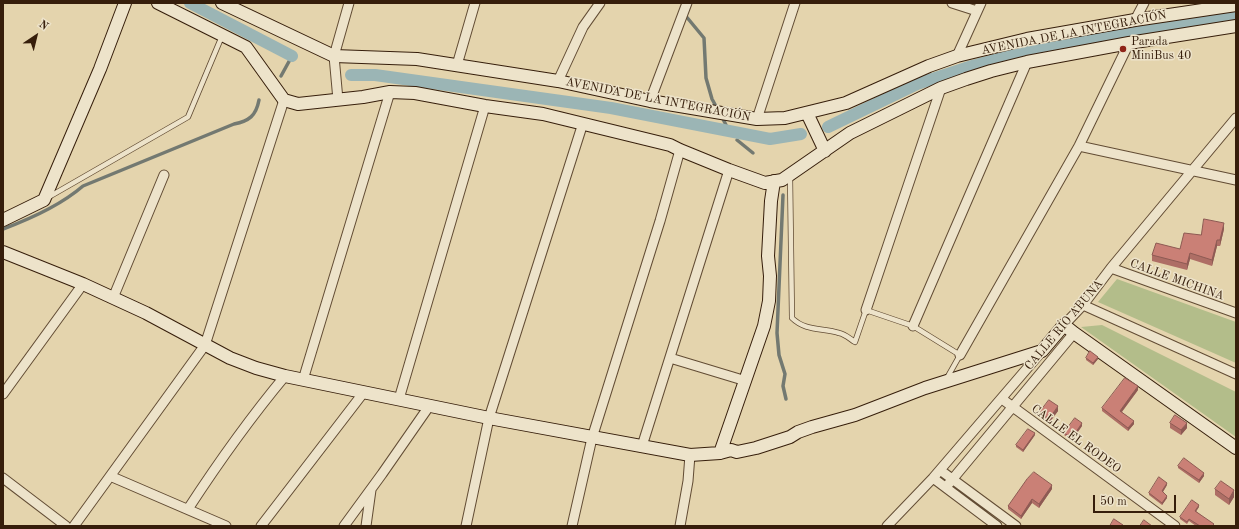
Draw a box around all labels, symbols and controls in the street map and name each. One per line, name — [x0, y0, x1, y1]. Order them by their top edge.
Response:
street label: AVENIDA DE LA INTEGRACIÓN — [980, 8, 1168, 58]
north arrow — [16, 16, 56, 56]
text: N — [37, 19, 50, 33]
place label: Parada MiniBus 40 — [1131, 35, 1191, 63]
marker: Parada MiniBus 40 — [1118, 44, 1128, 54]
street label: AVENIDA DE LA INTEGRACIÓN — [564, 75, 752, 125]
street label: CALLE MICHINA — [1128, 256, 1226, 304]
street label: CALLE RÍO ABUNA — [1022, 277, 1106, 373]
street label: CALLE EL RODEO — [1028, 402, 1124, 476]
scale bar — [1095, 487, 1178, 513]
text: 50 m — [1100, 496, 1127, 508]

